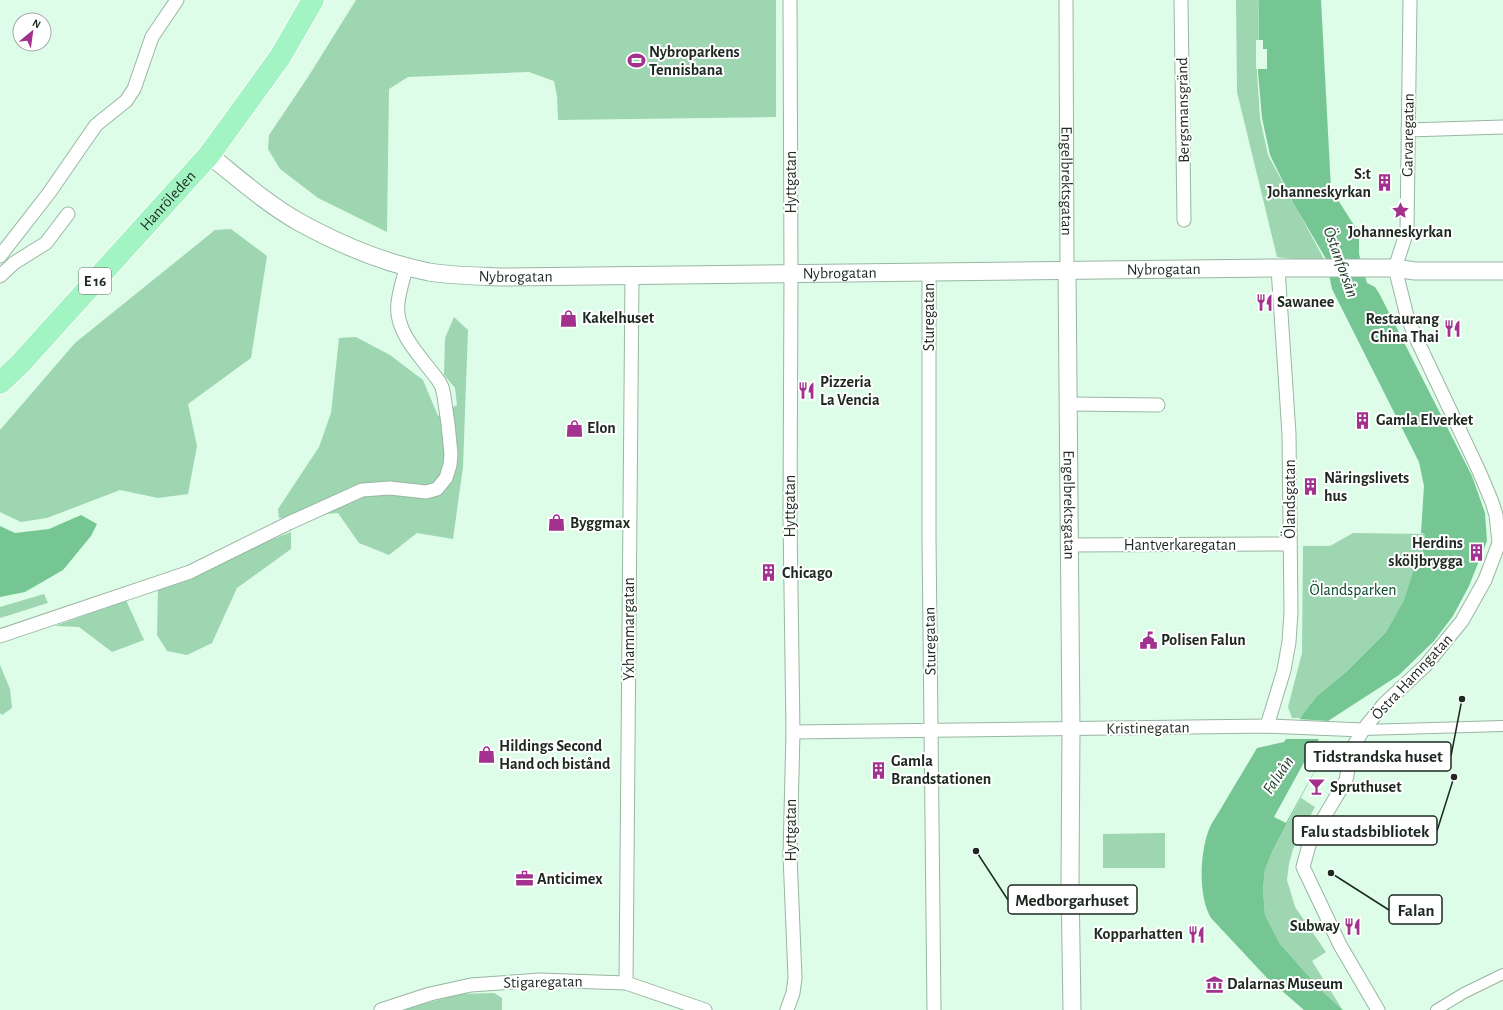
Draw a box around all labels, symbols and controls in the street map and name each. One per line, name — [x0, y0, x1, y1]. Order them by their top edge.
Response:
north arrow — [12, 12, 52, 52]
text: N — [31, 17, 43, 30]
place label: Nybroparkens Tennisbana — [649, 44, 740, 78]
sports icon: Nybroparkens Tennisbana — [626, 51, 646, 71]
street label: Bergsmansgränd — [1174, 57, 1192, 163]
street label: Garvaregatan — [1399, 93, 1417, 177]
street label: Engelbrektsgatan — [1058, 126, 1075, 236]
street label: Hyttgatan — [783, 151, 800, 213]
place label: S:t Johanneskyrkan — [1267, 166, 1372, 201]
street label: Hanröleden — [137, 168, 199, 233]
building icon: S:t Johanneskyrkan — [1374, 173, 1394, 193]
place icon: Johanneskyrkan — [1390, 201, 1410, 221]
water label: Östanforsån — [1320, 224, 1363, 300]
place label: Johanneskyrkan — [1348, 224, 1452, 241]
street label: Nybrogatan — [1127, 261, 1201, 279]
street label: Nybrogatan — [803, 265, 877, 282]
road number: E 16 — [79, 268, 111, 294]
street label: Nybrogatan — [478, 268, 553, 286]
street label: Sturegatan — [921, 283, 937, 351]
restaurant icon: Sawanee — [1254, 292, 1274, 312]
place label: Sawanee — [1277, 294, 1335, 310]
shop icon: Kakelhuset — [559, 308, 579, 328]
place label: Kakelhuset — [582, 310, 655, 326]
place label: Restaurang China Thai — [1366, 311, 1440, 345]
restaurant icon: Restaurang China Thai — [1442, 318, 1462, 338]
place label: Pizzeria La Vencia — [820, 374, 880, 408]
restaurant icon: Pizzeria La Vencia — [797, 381, 817, 401]
building icon: Gamla Elverket — [1353, 410, 1373, 430]
place label: Gamla Elverket — [1376, 412, 1474, 428]
shop icon: Elon — [564, 418, 584, 438]
place label: Elon — [587, 420, 616, 436]
street label: Engelbrektsgatan — [1061, 450, 1078, 560]
street label: Ölandsgatan — [1280, 459, 1298, 539]
place label: Näringslivets hus — [1324, 470, 1409, 504]
street label: Hyttgatan — [782, 475, 799, 537]
building icon: Näringslivets hus — [1301, 477, 1321, 497]
shop icon: Byggmax — [547, 513, 567, 533]
place label: Byggmax — [570, 515, 631, 532]
place label: Herdins sköljbrygga — [1388, 535, 1463, 570]
street label: Hantverkaregatan — [1124, 537, 1236, 553]
building icon: Herdins sköljbrygga — [1466, 542, 1486, 562]
building icon: Chicago — [759, 563, 779, 583]
place label: Chicago — [782, 565, 833, 581]
street label: Yxhammargatan — [621, 577, 637, 681]
park label: Ölandsparken — [1309, 580, 1397, 598]
street label: Sturegatan — [921, 607, 939, 675]
public building icon: Polisen Falun — [1138, 630, 1158, 650]
street label: Östra Hamngatan — [1367, 630, 1456, 723]
place label: Polisen Falun — [1161, 632, 1246, 648]
street label: Kristinegatan — [1106, 719, 1190, 737]
place label: Hildings Second Hand och bistånd — [499, 738, 611, 772]
callout: Tidstrandska huset — [1305, 742, 1451, 771]
shop icon: Hildings Second Hand och bistånd — [476, 745, 496, 765]
text: Tidstrandska huset — [1313, 748, 1443, 765]
place label: Gamla Brandstationen — [891, 753, 991, 787]
water label: Faluån — [1259, 753, 1297, 797]
building icon: Gamla Brandstationen — [868, 760, 888, 780]
bar icon: Spruthuset — [1307, 777, 1327, 797]
place label: Spruthuset — [1330, 779, 1402, 795]
street label: Hyttgatan — [783, 799, 800, 861]
callout: Falu stadsbibliotek — [1293, 816, 1437, 845]
text: Falu stadsbibliotek — [1301, 823, 1430, 840]
office icon: Anticimex — [514, 869, 534, 889]
place label: Anticimex — [537, 871, 603, 887]
callout: Medborgarhuset — [1008, 885, 1137, 914]
text: Medborgarhuset — [1015, 892, 1129, 909]
callout: Falan — [1389, 895, 1442, 924]
text: Falan — [1397, 902, 1435, 919]
restaurant icon: Subway — [1343, 916, 1363, 936]
place label: Subway — [1290, 918, 1341, 935]
restaurant icon: Kopparhatten — [1186, 924, 1206, 944]
place label: Kopparhatten — [1094, 926, 1183, 942]
street label: Stigaregatan — [503, 973, 583, 991]
museum icon: Dalarnas Museum — [1204, 974, 1224, 994]
place label: Dalarnas Museum — [1227, 976, 1343, 992]

